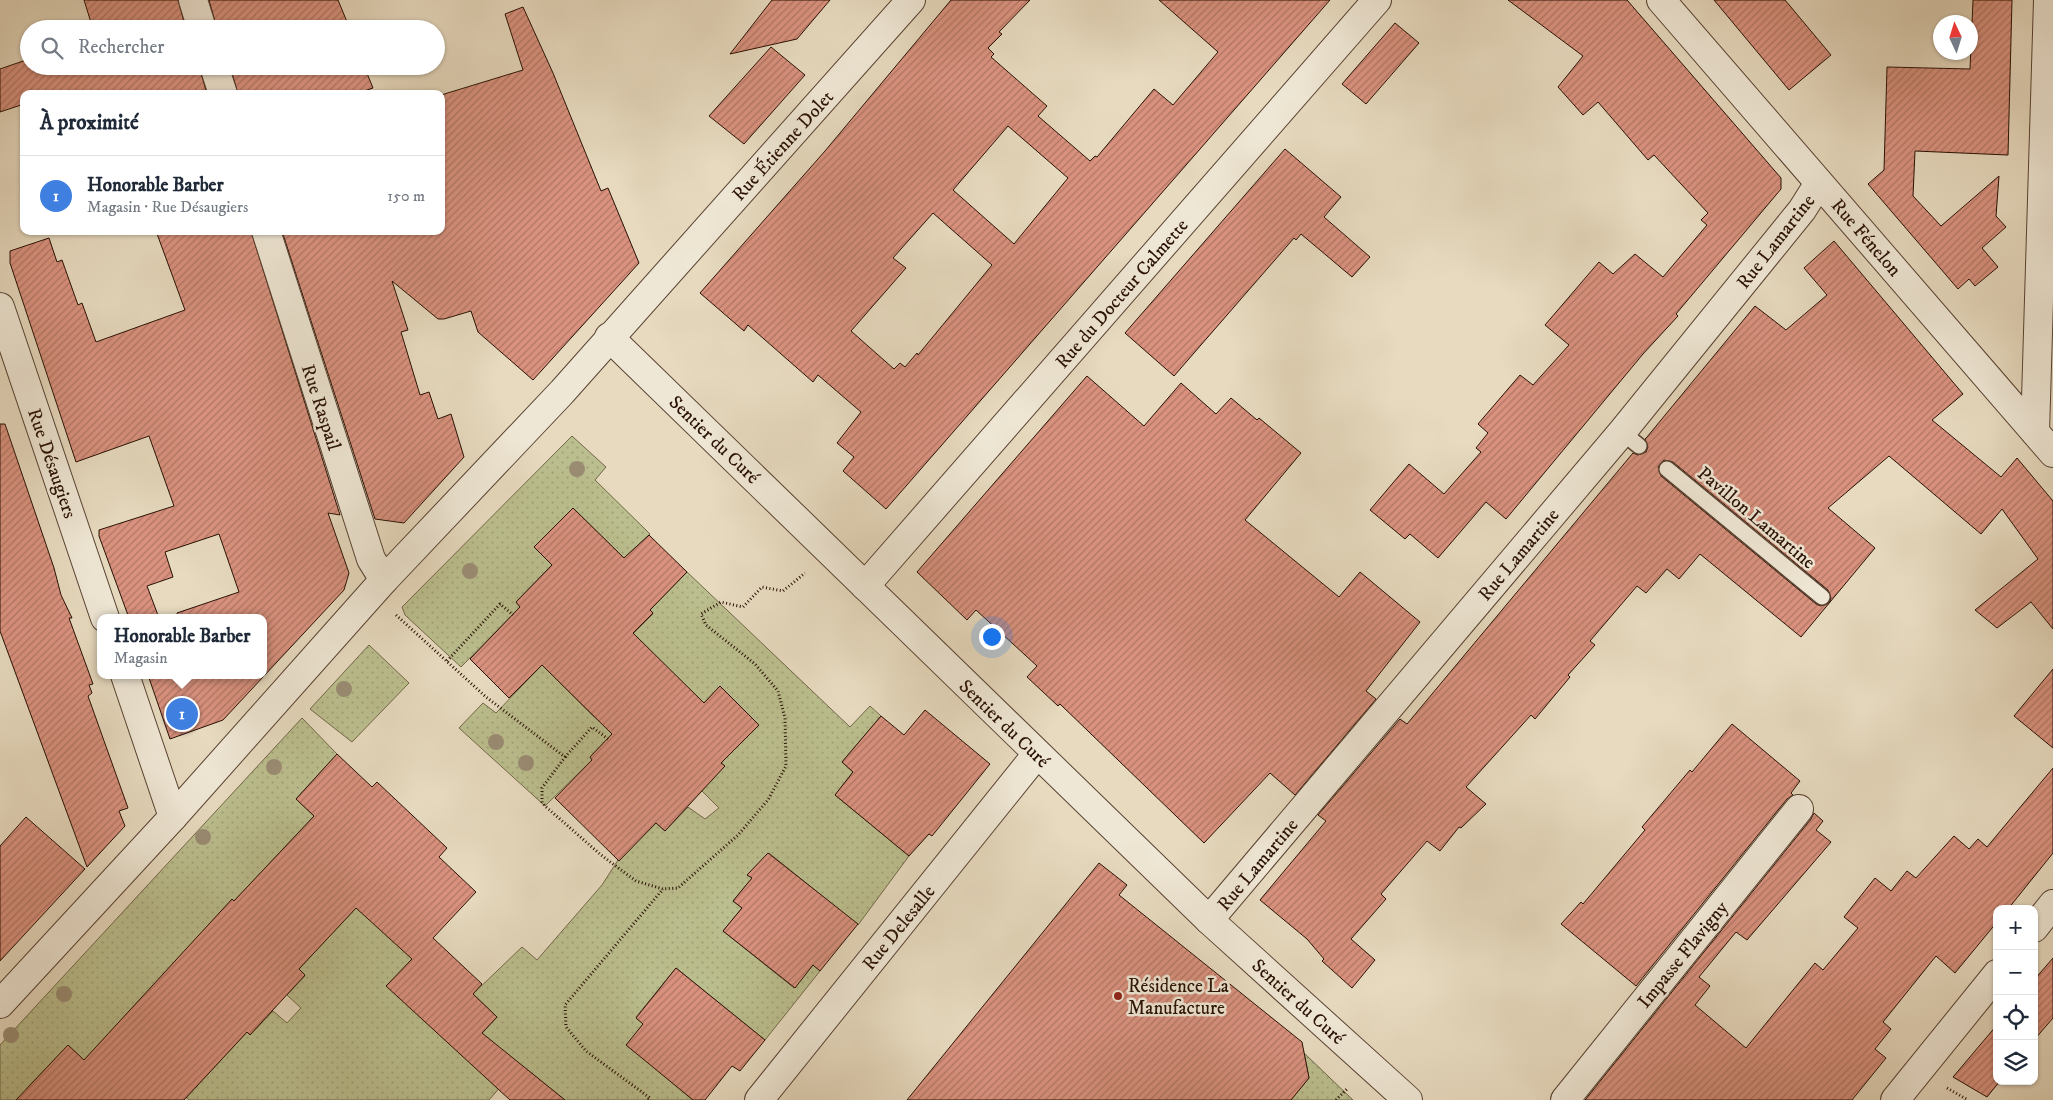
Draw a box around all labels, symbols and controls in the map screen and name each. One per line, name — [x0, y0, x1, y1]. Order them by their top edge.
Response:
north arrow — [1933, 15, 1978, 60]
search box — [20, 20, 445, 75]
icon: search — [38, 34, 66, 62]
text: Rechercher — [78, 36, 164, 59]
street label: Rue Étienne Dolet — [727, 85, 839, 206]
text: À proximité — [40, 110, 139, 136]
text: Honorable Barber — [87, 174, 223, 197]
text: 1 — [53, 186, 59, 206]
text: 150 m — [387, 186, 425, 206]
street label: Rue Lamartine — [1732, 190, 1820, 294]
street label: Rue Fénelon — [1826, 194, 1906, 282]
text: Magasin · Rue Désaugiers — [87, 197, 248, 217]
street label: Rue du Docteur Calmette — [1051, 214, 1194, 374]
street label: Rue Raspail — [296, 362, 345, 454]
street label: Sentier du Curé — [664, 391, 764, 489]
street label: Rue Désaugiers — [22, 405, 81, 522]
street label: Pavillon Lamartine — [1692, 462, 1820, 574]
street label: Rue Lamartine — [1474, 504, 1565, 606]
popup — [97, 614, 267, 679]
your location — [979, 624, 1005, 650]
text: Honorable Barber — [114, 625, 250, 648]
text: Magasin — [114, 648, 168, 668]
street label: Sentier du Curé — [954, 675, 1054, 773]
pin: 1 — [166, 695, 198, 733]
street label: Rue Lamartine — [1213, 814, 1304, 916]
street label: Rue Delesalle — [858, 881, 941, 975]
street label: Impasse Flavigny — [1633, 896, 1734, 1013]
map controls — [1993, 905, 2038, 1085]
button: + — [1993, 905, 2038, 950]
button: − — [1993, 950, 2038, 995]
street label: Sentier du Curé — [1247, 954, 1349, 1050]
place label: Résidence La Manufacture — [1128, 975, 1229, 1020]
marker: Résidence La Manufacture — [1112, 990, 1124, 1002]
button: locate — [1993, 995, 2038, 1040]
button: layers — [1993, 1040, 2038, 1085]

